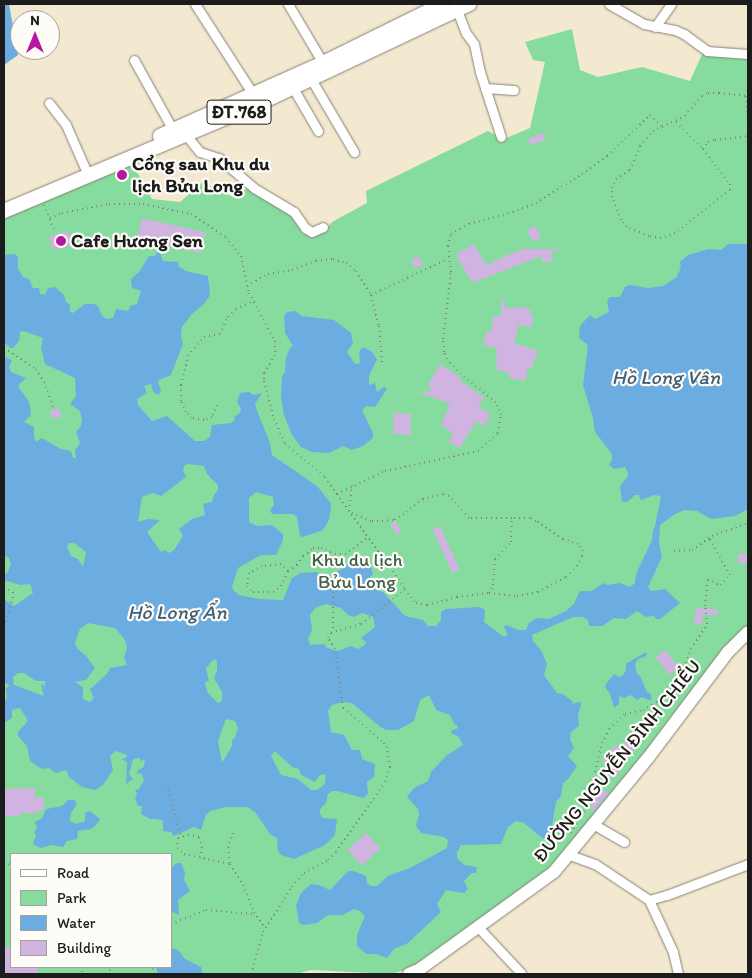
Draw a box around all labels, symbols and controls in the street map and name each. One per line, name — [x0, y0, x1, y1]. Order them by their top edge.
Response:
north arrow — [10, 10, 60, 60]
text: N — [30, 12, 40, 29]
road number: ĐT.768 — [206, 96, 272, 128]
place label: Cổng sau Khu du lịch Bửu Long — [132, 153, 270, 197]
marker: Cổng sau Khu du lịch Bửu Long — [116, 169, 128, 181]
place label: Cafe Hương Sen — [71, 230, 203, 252]
marker: Cafe Hương Sen — [55, 235, 67, 247]
water label: Hồ Long Vân — [612, 365, 720, 389]
park label: Khu du lịch Bửu Long — [311, 549, 403, 593]
water label: Hồ Long Ẩn — [128, 600, 226, 624]
street label: ĐƯỜNG NGUYỄN ĐÌNH CHIỂU — [528, 655, 706, 867]
legend — [10, 853, 172, 968]
text: Road — [57, 864, 89, 882]
text: Park — [57, 889, 87, 907]
text: Water — [57, 914, 95, 932]
text: Building — [57, 939, 111, 957]

